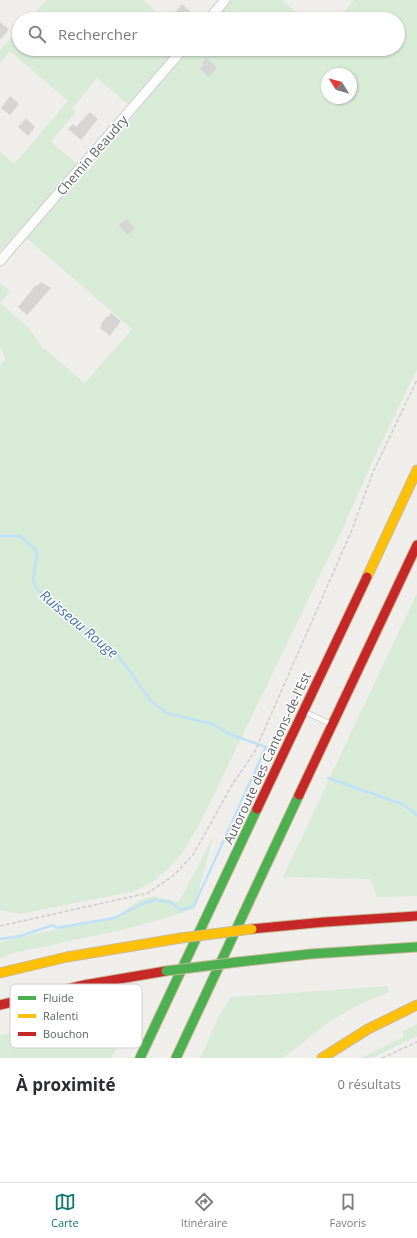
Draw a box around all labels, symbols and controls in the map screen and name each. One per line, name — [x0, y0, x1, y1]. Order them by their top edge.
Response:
search box — [12, 12, 405, 56]
icon: search — [26, 23, 48, 45]
text: Rechercher — [58, 24, 138, 44]
north arrow — [321, 68, 357, 104]
street label: Chemin Beaudry — [52, 111, 132, 199]
water label: Ruisseau Rouge — [36, 585, 122, 662]
street label: Autoroute des Cantons-de-l'Est — [219, 669, 315, 847]
legend — [10, 984, 142, 1048]
text: Fluide — [43, 990, 74, 1005]
text: Ralenti — [43, 1008, 78, 1023]
text: Bouchon — [43, 1026, 89, 1041]
text: À proximité — [16, 1073, 115, 1096]
text: 0 résultats — [337, 1075, 401, 1093]
tab: Carte — [51, 1191, 79, 1230]
tab: Itinéraire — [181, 1191, 227, 1230]
tab: Favoris — [330, 1191, 366, 1230]

